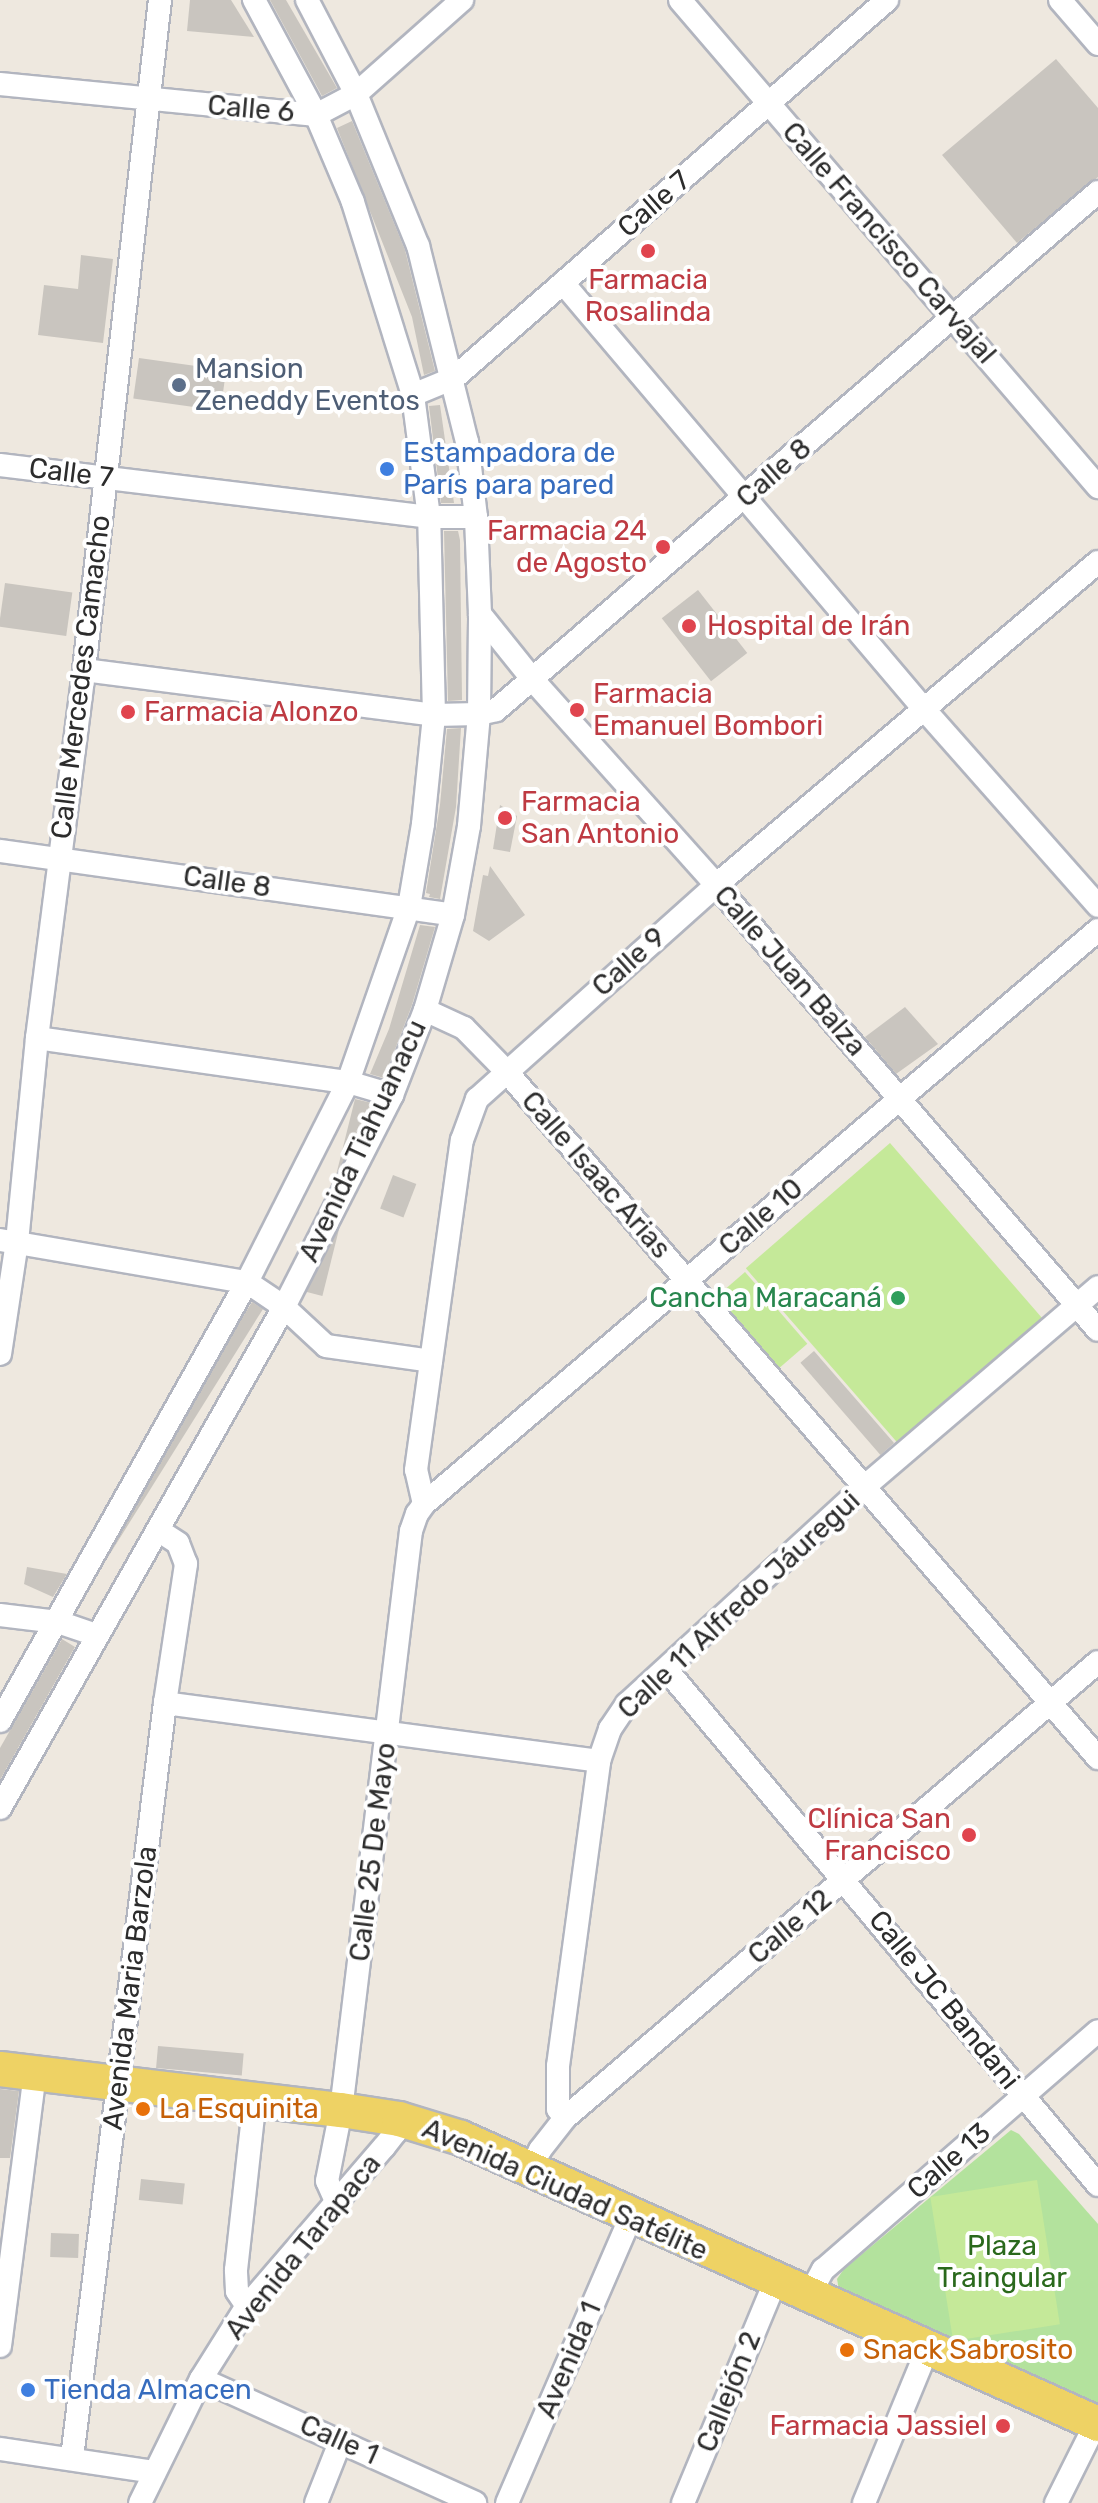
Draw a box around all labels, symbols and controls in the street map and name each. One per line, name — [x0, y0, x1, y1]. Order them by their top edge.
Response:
street label: Calle 6 — [206, 88, 296, 130]
street label: Calle Francisco Carvajal — [775, 115, 1003, 371]
street label: Calle 7 — [611, 164, 697, 244]
marker: Farmacia Rosalinda — [639, 242, 657, 260]
place label: Farmacia Rosalinda — [585, 263, 711, 329]
place label: Mansion Zeneddy Eventos — [195, 352, 421, 418]
marker: Mansion Zeneddy Eventos — [170, 376, 188, 394]
street label: Calle 8 — [730, 431, 818, 515]
place label: Estampadora de París para pared — [403, 436, 615, 502]
street label: Calle 7 — [27, 451, 115, 495]
marker: Estampadora de París para pared — [378, 460, 396, 478]
street label: Calle Mercedes Camacho — [44, 513, 118, 841]
place label: Farmacia 24 de Agosto — [487, 514, 647, 580]
marker: Farmacia 24 de Agosto — [654, 538, 672, 556]
place label: Hospital de Irán — [707, 609, 911, 643]
marker: Hospital de Irán — [678, 615, 700, 637]
place label: Farmacia Emanuel Bombori — [593, 677, 823, 743]
place label: Farmacia Alonzo — [144, 695, 359, 729]
marker: Farmacia Emanuel Bombori — [568, 701, 586, 719]
marker: Farmacia Alonzo — [119, 703, 137, 721]
place label: Farmacia San Antonio — [521, 785, 680, 851]
marker: Farmacia San Antonio — [496, 809, 514, 827]
street label: Calle 8 — [181, 859, 273, 905]
street label: Calle Juan Balza — [707, 879, 873, 1063]
street label: Calle 9 — [585, 920, 673, 1004]
street label: Avenida Tiahuanacu — [292, 1014, 434, 1268]
street label: Calle Isaac Arias — [514, 1084, 678, 1266]
street label: Calle 10 — [712, 1172, 810, 1262]
place label: Cancha Maracaná — [649, 1281, 882, 1315]
marker: Cancha Maracaná — [889, 1289, 907, 1307]
street label: Calle 11 Alfredo Jáuregui — [611, 1484, 867, 1726]
street label: Calle 25 De Mayo — [343, 1741, 403, 1963]
place label: Clínica San Francisco — [807, 1802, 951, 1868]
marker: Clínica San Francisco — [958, 1824, 980, 1846]
street label: Avenida Maria Barzola — [96, 1844, 164, 2132]
street label: Calle 12 — [741, 1882, 839, 1972]
street label: Calle JC Bandani — [862, 1904, 1026, 2096]
place label: La Esquinita — [159, 2092, 319, 2126]
marker: La Esquinita — [134, 2100, 152, 2118]
street label: Avenida Ciudad Satélite — [417, 2112, 713, 2268]
street label: Calle 13 — [901, 2116, 997, 2206]
street label: Avenida Tarapaca — [218, 2147, 388, 2347]
park label: Plaza Traingular — [937, 2229, 1067, 2295]
street label: Avenida 1 — [529, 2297, 609, 2423]
street label: Callejón 2 — [690, 2327, 768, 2457]
place label: Snack Sabrosito — [863, 2333, 1074, 2367]
marker: Snack Sabrosito — [838, 2341, 856, 2359]
place label: Tienda Almacen — [44, 2373, 253, 2407]
marker: Tienda Almacen — [19, 2381, 37, 2399]
street label: Calle 1 — [295, 2408, 383, 2472]
place label: Farmacia Jassiel — [770, 2409, 987, 2443]
marker: Farmacia Jassiel — [994, 2417, 1012, 2435]

